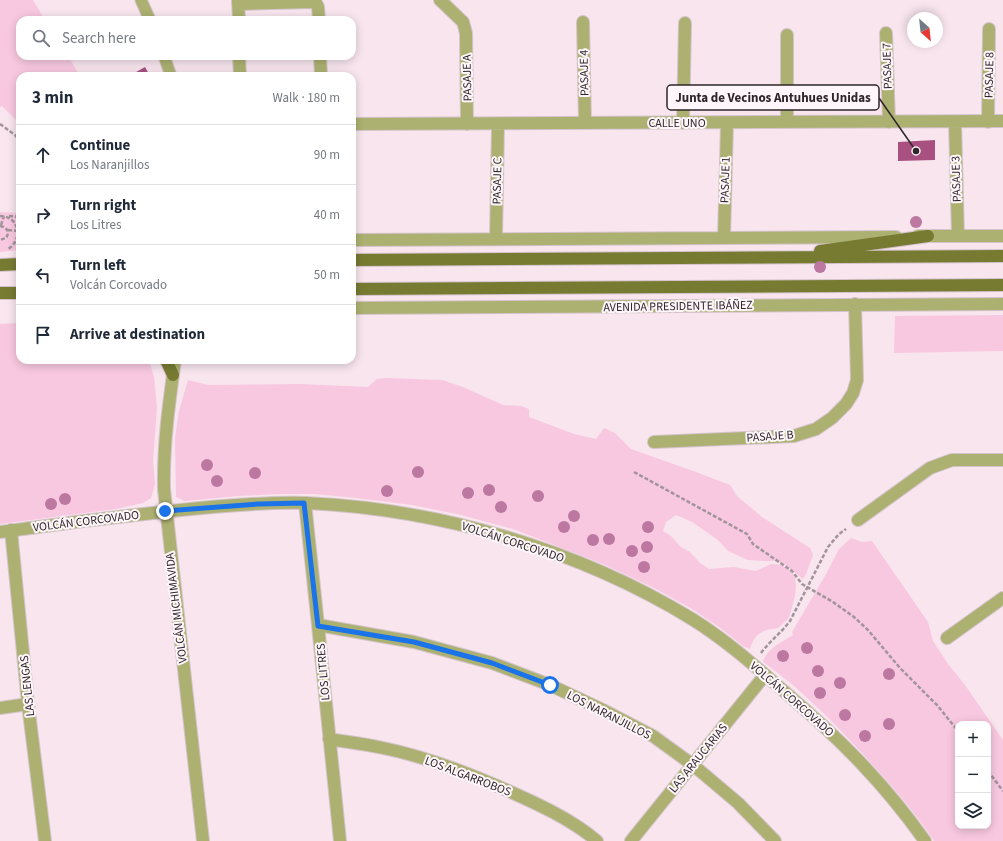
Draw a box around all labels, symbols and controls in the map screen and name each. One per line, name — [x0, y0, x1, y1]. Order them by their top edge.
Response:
north arrow — [907, 12, 943, 48]
search box — [16, 16, 356, 60]
icon: search — [30, 27, 52, 49]
text: Search here — [62, 28, 136, 49]
street label: PASAJE 7 — [878, 43, 897, 89]
street label: PASAJE 4 — [576, 50, 593, 96]
street label: PASAJE 8 — [981, 52, 998, 98]
street label: PASAJE A — [459, 54, 476, 101]
callout: Junta de Vecinos Antuhues Unidas — [667, 85, 879, 110]
text: 3 min — [32, 86, 73, 110]
text: Walk · 180 m — [272, 89, 340, 107]
text: Junta de Vecinos Antuhues Unidas — [675, 89, 871, 107]
street label: CALLE UNO — [648, 115, 706, 132]
text: Continue — [70, 135, 130, 156]
icon: ahead — [32, 144, 54, 166]
text: 90 m — [314, 146, 340, 164]
text: Los Naranjillos — [70, 156, 150, 174]
street label: PASAJE 3 — [947, 156, 966, 202]
street label: PASAJE C — [489, 157, 506, 205]
street label: PASAJE 1 — [716, 157, 735, 203]
text: Turn right — [70, 195, 136, 216]
icon: right — [32, 204, 54, 226]
text: 40 m — [314, 206, 340, 224]
text: Los Litres — [70, 216, 121, 234]
text: Turn left — [70, 255, 126, 276]
icon: left — [32, 264, 54, 286]
text: 50 m — [314, 266, 340, 284]
text: Volcán Corcovado — [70, 276, 167, 294]
street label: AVENIDA PRESIDENTE IBÁÑEZ — [603, 297, 753, 316]
icon: arrive — [32, 324, 54, 346]
text: Arrive at destination — [70, 324, 205, 345]
street label: PASAJE B — [746, 426, 794, 447]
route end — [156, 502, 174, 520]
street label: VOLCÁN CORCOVADO — [32, 507, 140, 536]
street label: VOLCÁN CORCOVADO — [460, 518, 566, 567]
street label: VOLCÁN MICHIMAVIDA — [161, 551, 192, 664]
street label: LOS LITRES — [313, 643, 334, 701]
street label: LAS LENGAS — [16, 655, 39, 717]
street label: VOLCÁN CORCOVADO — [746, 658, 838, 741]
route start — [541, 676, 559, 694]
street label: LOS NARANJILLOS — [564, 687, 654, 744]
street label: LAS ARAUCARIAS — [665, 720, 732, 797]
map controls — [955, 721, 991, 829]
button: + — [955, 721, 991, 757]
street label: LOS ALGARROBOS — [422, 752, 513, 801]
button: − — [955, 757, 991, 793]
button: layers — [955, 793, 991, 829]

